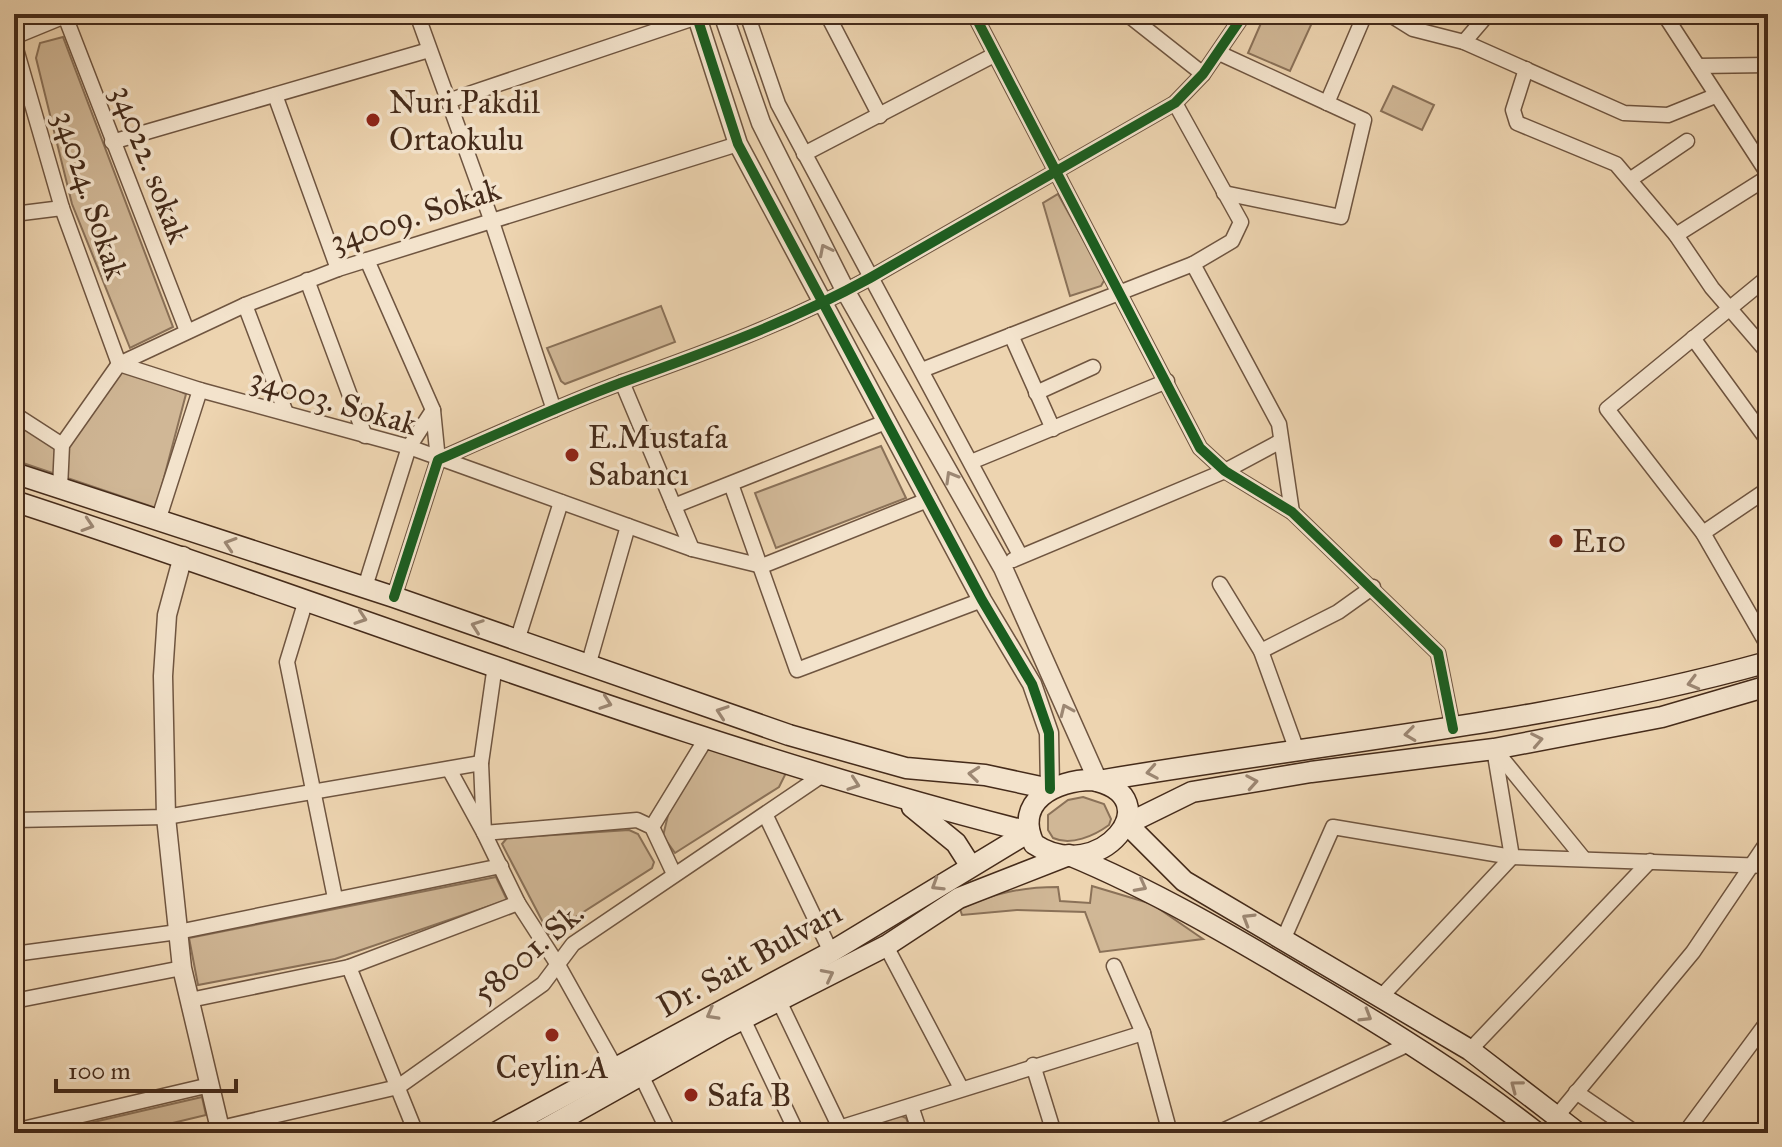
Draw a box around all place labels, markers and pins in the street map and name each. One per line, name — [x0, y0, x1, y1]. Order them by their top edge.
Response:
place label: Nuri Pakdil Ortaokulu — [389, 83, 540, 159]
marker: Nuri Pakdil Ortaokulu — [364, 111, 382, 129]
place label: E.Mustafa Sabancı — [588, 418, 729, 494]
marker: E.Mustafa Sabancı — [563, 446, 581, 464]
place label: E10 — [1572, 522, 1626, 561]
marker: E10 — [1547, 532, 1565, 550]
marker: Ceylin A — [543, 1026, 561, 1044]
place label: Ceylin A — [495, 1048, 609, 1087]
place label: Safa B — [707, 1076, 791, 1115]
marker: Safa B — [682, 1086, 700, 1104]

